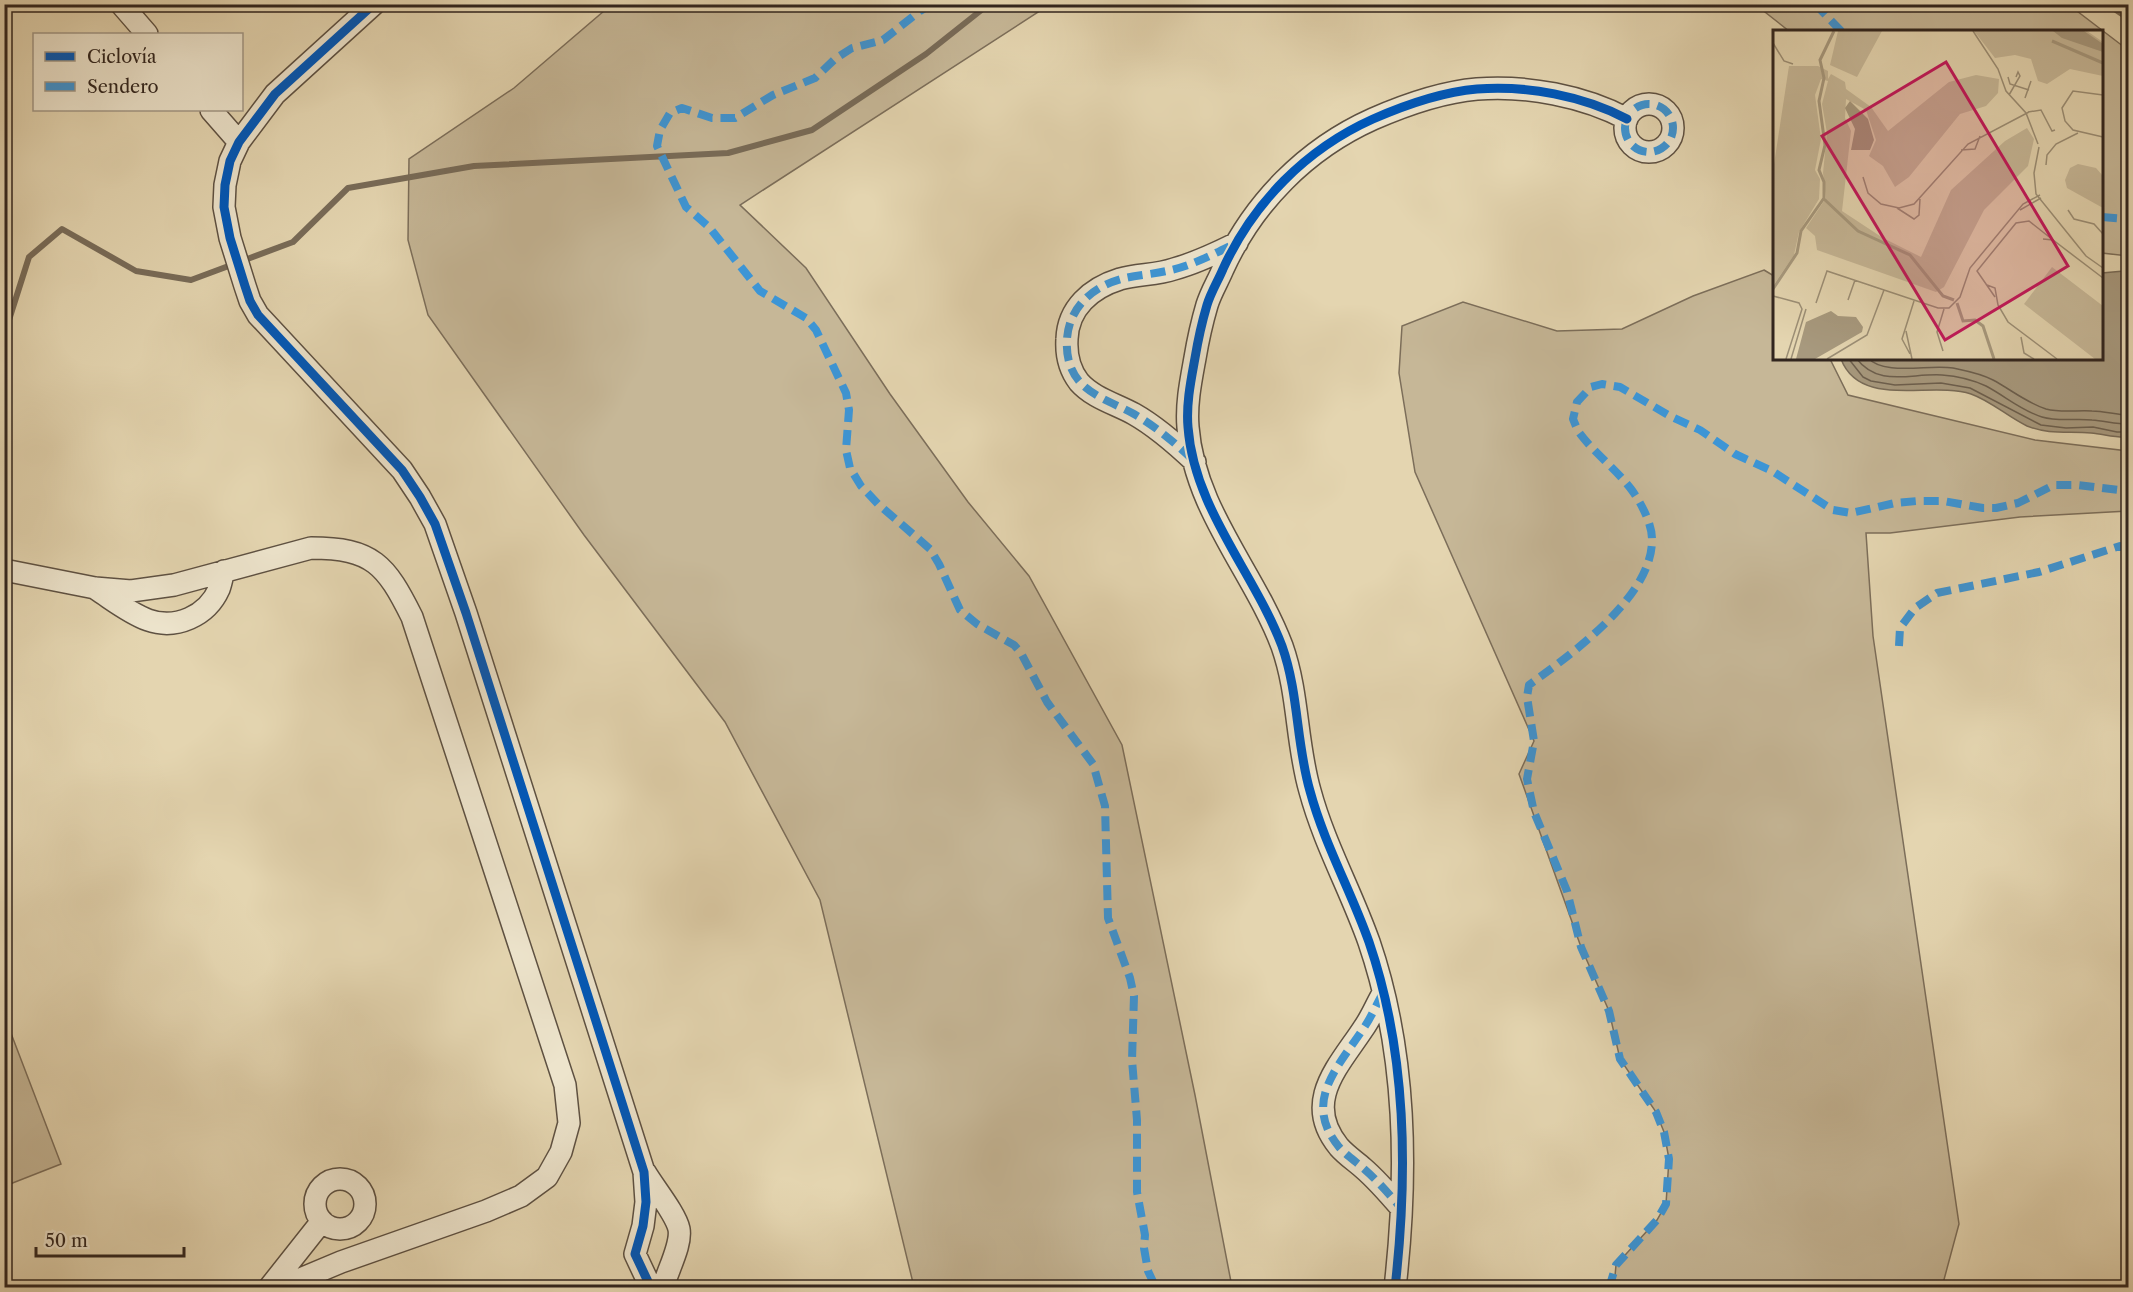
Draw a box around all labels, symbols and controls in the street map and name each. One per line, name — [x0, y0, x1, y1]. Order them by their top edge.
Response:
inset map — [1773, 30, 2103, 360]
legend — [33, 33, 243, 111]
text: Ciclovía — [87, 46, 157, 68]
text: Sendero — [87, 76, 159, 98]
scale bar — [36, 1220, 184, 1258]
text: 50 m — [45, 1230, 88, 1252]

